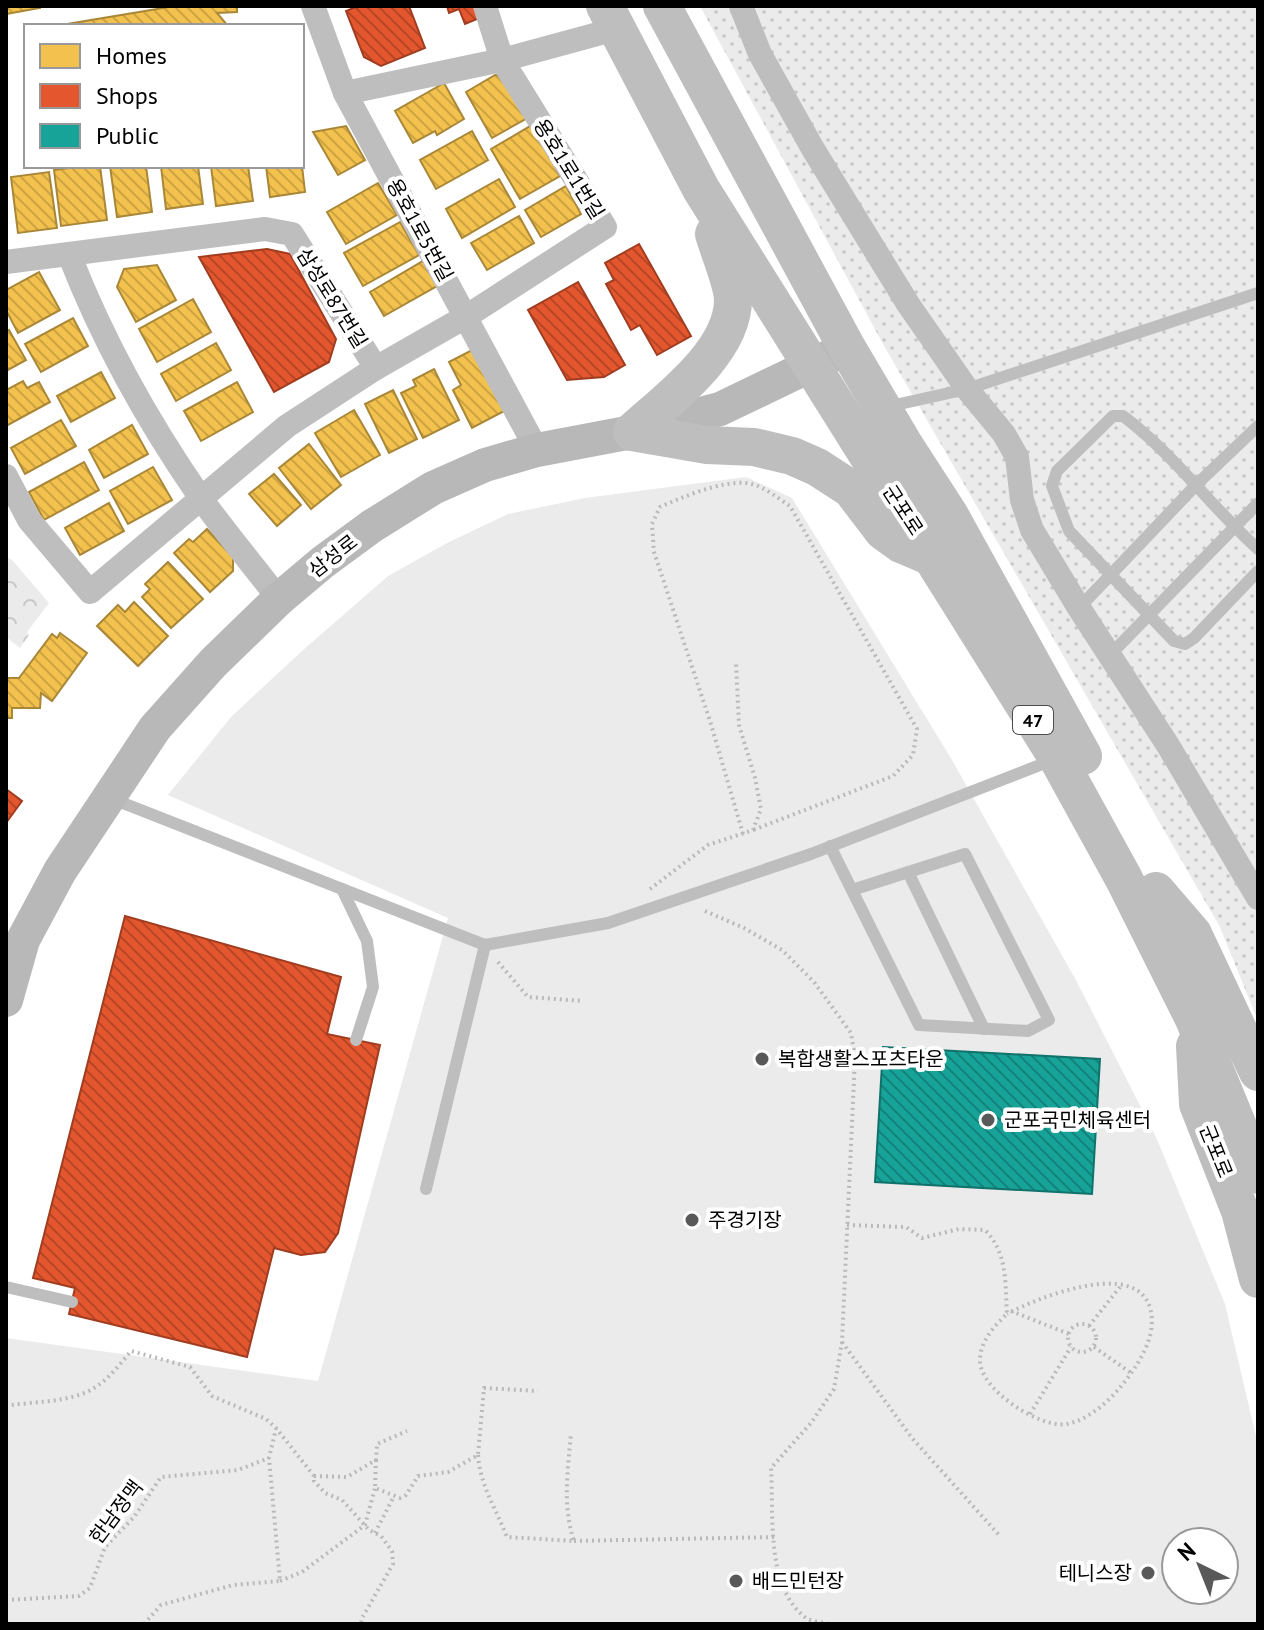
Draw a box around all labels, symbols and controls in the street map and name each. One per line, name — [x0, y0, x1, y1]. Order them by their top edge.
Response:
legend — [24, 24, 304, 168]
text: Homes — [96, 40, 167, 71]
text: Shops — [96, 80, 158, 111]
street label: 용호1로1번길 — [528, 114, 610, 224]
text: Public — [96, 120, 159, 151]
street label: 용호1로5번길 — [381, 174, 459, 286]
street label: 삼성로87번길 — [291, 243, 373, 353]
street label: 군포로 — [877, 480, 929, 540]
street label: 삼성로 — [303, 529, 363, 583]
road number: 47 — [1013, 706, 1053, 734]
place label: 복합생활스포츠타운 — [778, 1046, 944, 1072]
marker: 복합생활스포츠타운 — [753, 1050, 771, 1068]
place label: 군포국민체육센터 — [1004, 1107, 1151, 1133]
marker: 군포국민체육센터 — [979, 1111, 997, 1129]
street label: 군포로 — [1194, 1121, 1238, 1181]
place label: 주경기장 — [708, 1207, 782, 1233]
marker: 주경기장 — [683, 1211, 701, 1229]
street label: 한남정맥 — [83, 1475, 149, 1549]
north arrow — [1160, 1526, 1240, 1606]
text: N — [1172, 1536, 1201, 1567]
place label: 테니스장 — [1058, 1560, 1132, 1586]
marker: 테니스장 — [1139, 1564, 1157, 1582]
place label: 배드민턴장 — [752, 1568, 844, 1594]
marker: 배드민턴장 — [727, 1572, 745, 1590]

